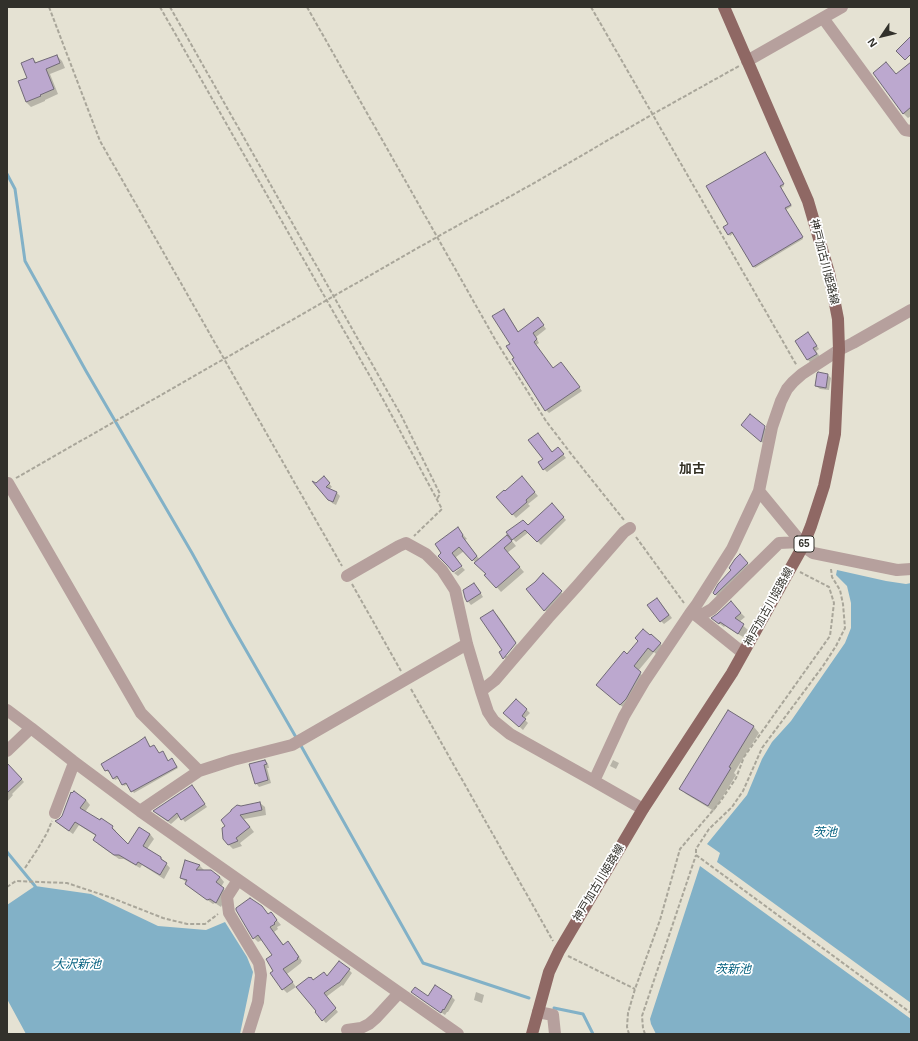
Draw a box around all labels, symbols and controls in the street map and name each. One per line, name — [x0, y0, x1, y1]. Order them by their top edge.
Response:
north arrow — [862, 16, 902, 56]
text: N — [865, 36, 879, 50]
street label: 神戸加古川姫路線 — [807, 218, 841, 306]
district label: 加古 — [679, 461, 705, 477]
road number: 65 — [794, 536, 814, 552]
street label: 神戸加古川姫路線 — [742, 565, 796, 649]
water label: 茨池 — [813, 826, 837, 840]
street label: 神戸加古川姫路線 — [571, 842, 627, 924]
water label: 大沢新池 — [53, 958, 101, 972]
water label: 茨新池 — [715, 963, 751, 977]

